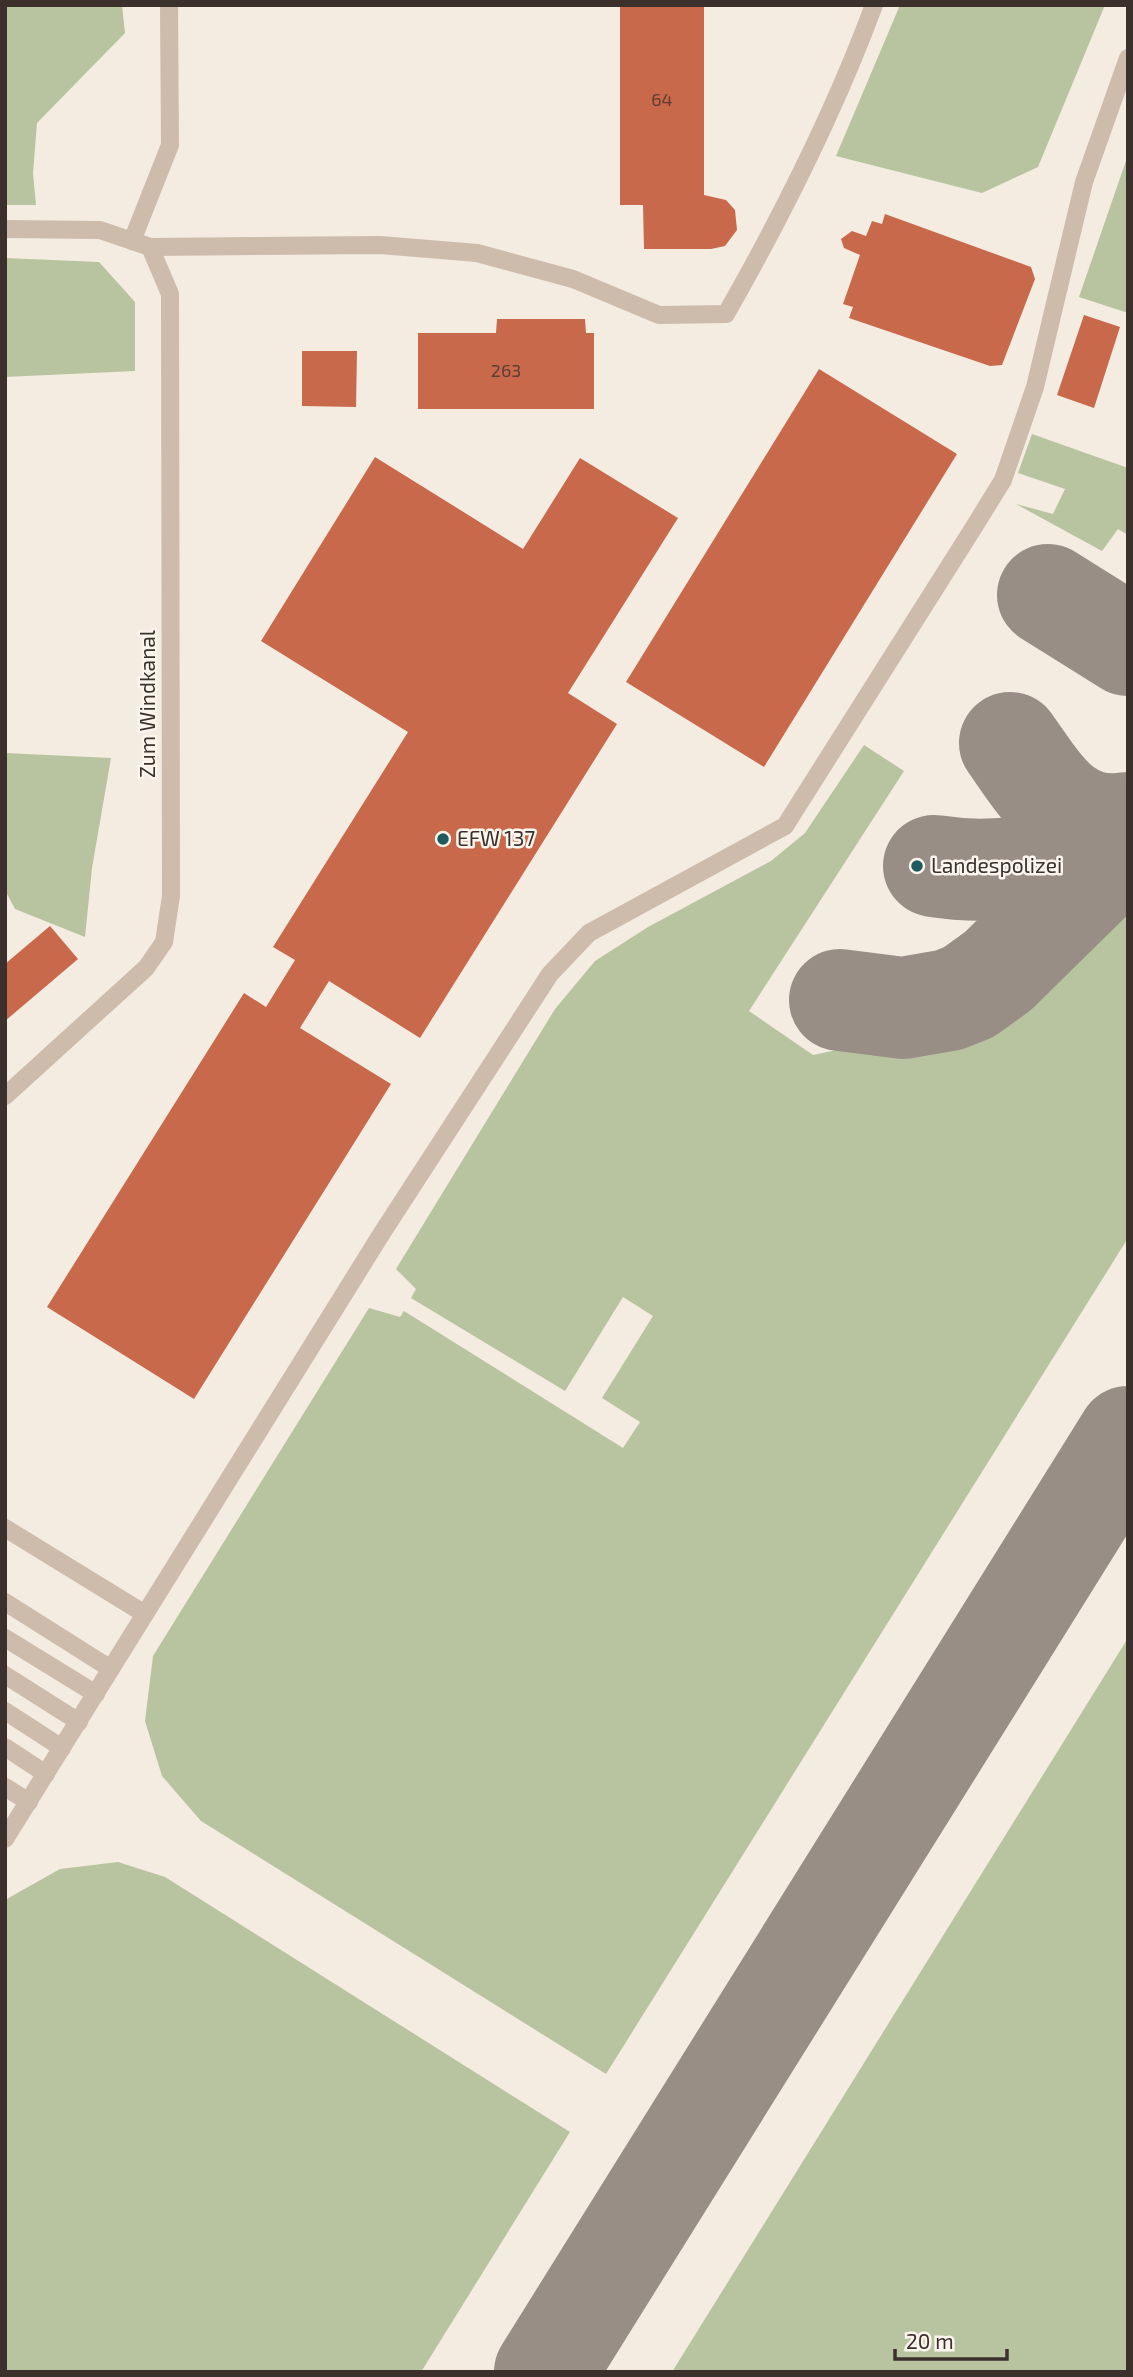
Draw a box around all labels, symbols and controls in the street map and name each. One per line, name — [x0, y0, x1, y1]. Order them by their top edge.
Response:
house number: 64 — [651, 88, 673, 110]
house number: 263 — [491, 359, 521, 381]
street label: Zum Windkanal — [134, 629, 159, 778]
place label: EFW 137 — [457, 825, 535, 850]
marker: EFW 137 — [435, 831, 451, 847]
place label: Landespolizei — [931, 852, 1062, 877]
marker: Landespolizei — [909, 858, 925, 874]
scale bar — [895, 2318, 1007, 2362]
text: 20 m — [906, 2328, 954, 2353]

